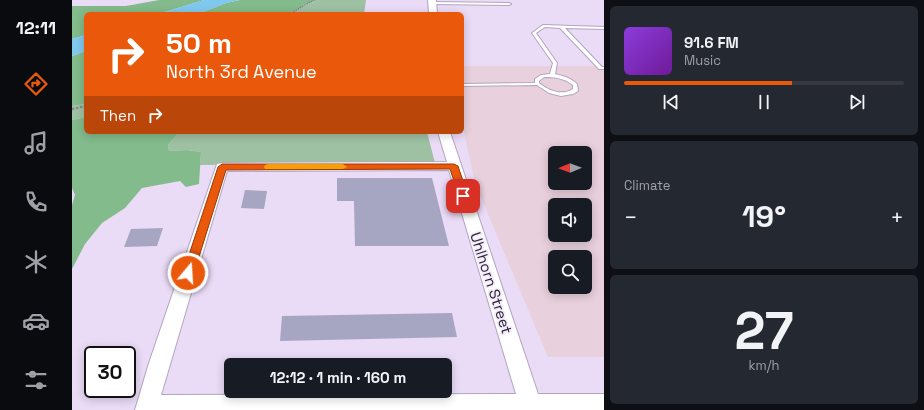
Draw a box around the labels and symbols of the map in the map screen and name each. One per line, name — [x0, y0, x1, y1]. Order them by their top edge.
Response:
north arrow — [548, 146, 592, 190]
pin — [446, 179, 480, 213]
street label: Uhlhorn Street — [466, 230, 517, 336]
position arrow — [167, 252, 209, 294]
speed limit sign: 30 — [84, 346, 136, 398]

